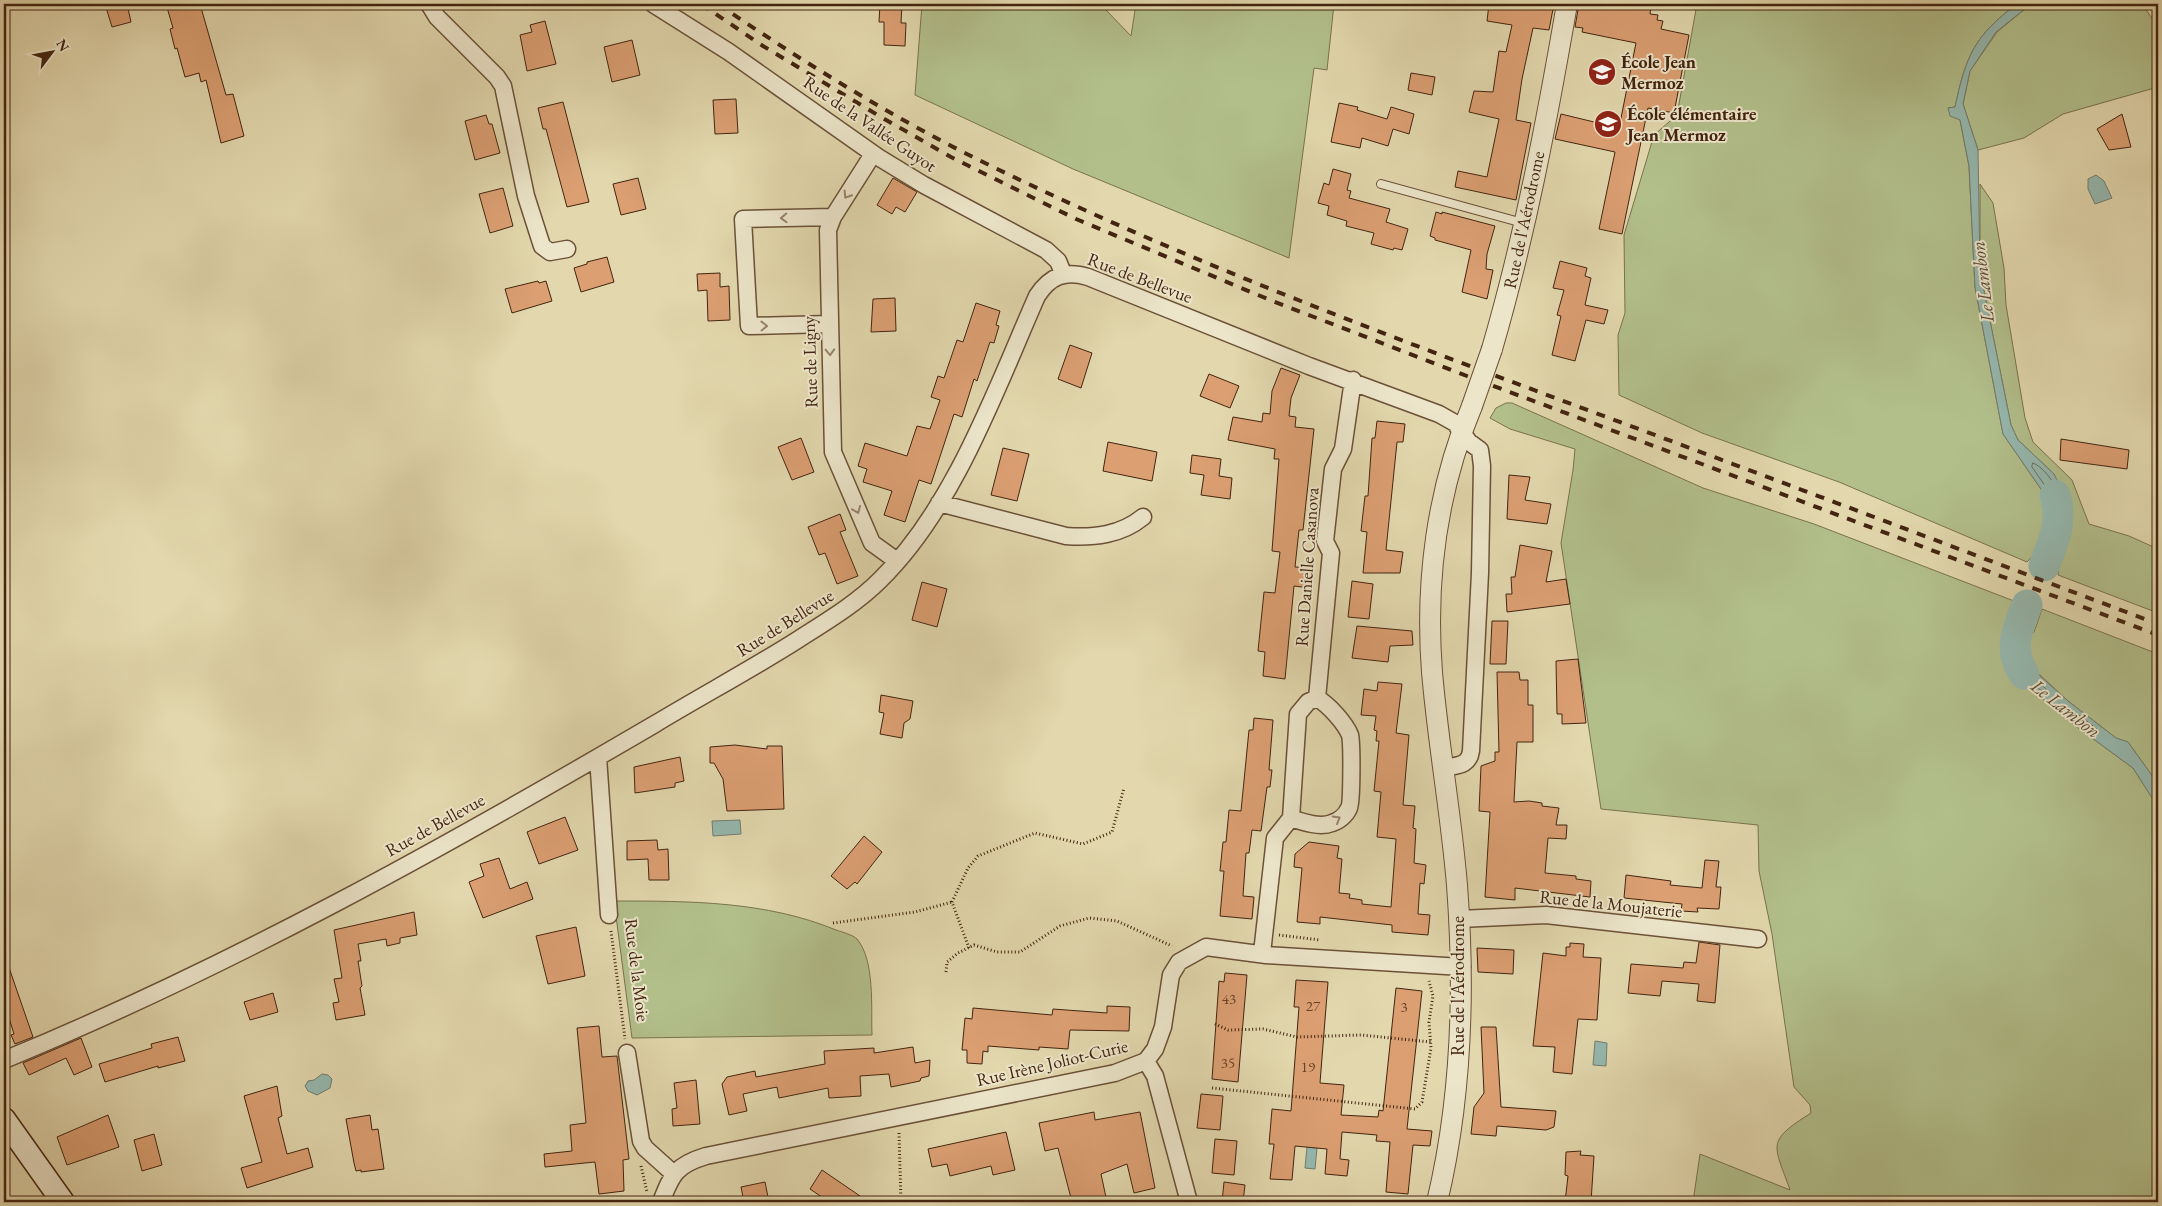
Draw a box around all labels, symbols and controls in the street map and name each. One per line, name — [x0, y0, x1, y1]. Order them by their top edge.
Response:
north arrow — [28, 28, 78, 78]
text: N — [52, 36, 74, 55]
place label: École Jean Mermoz — [1621, 50, 1696, 94]
school or university icon: École Jean Mermoz — [1587, 57, 1617, 87]
street label: Rue de la Vallée Guyot — [799, 70, 942, 177]
place label: École élémentaire Jean Mermoz — [1625, 102, 1757, 146]
school or university icon: École élémentaire Jean Mermoz — [1593, 109, 1623, 139]
street label: Rue de l'Aérodrome — [1498, 149, 1549, 291]
one-way arrow — [844, 189, 853, 199]
one-way arrow — [780, 213, 788, 224]
water label: Le Lambon — [1965, 240, 2000, 325]
street label: Rue de Bellevue — [1085, 247, 1196, 308]
street label: Rue de Ligny — [796, 315, 823, 408]
one-way arrow — [760, 320, 768, 331]
one-way arrow — [825, 349, 835, 357]
street label: Rue Danielle Casanova — [1289, 486, 1324, 647]
one-way arrow — [851, 505, 862, 514]
street label: Rue de Bellevue — [732, 584, 838, 662]
water label: Le Lambon — [2025, 673, 2106, 743]
street label: Rue de Bellevue — [381, 788, 489, 861]
one-way arrow — [1332, 816, 1341, 826]
street label: Rue de la Moujaterie — [1539, 885, 1684, 922]
street label: Rue de l'Aérodrome — [1446, 916, 1469, 1056]
street label: Rue de la Moie — [620, 917, 655, 1023]
house number: 43 — [1222, 989, 1236, 1008]
house number: 27 — [1306, 996, 1321, 1015]
house number: 3 — [1400, 997, 1408, 1016]
street label: Rue Irène Joliot-Curie — [974, 1034, 1130, 1091]
house number: 35 — [1221, 1053, 1235, 1072]
house number: 19 — [1301, 1057, 1315, 1076]

